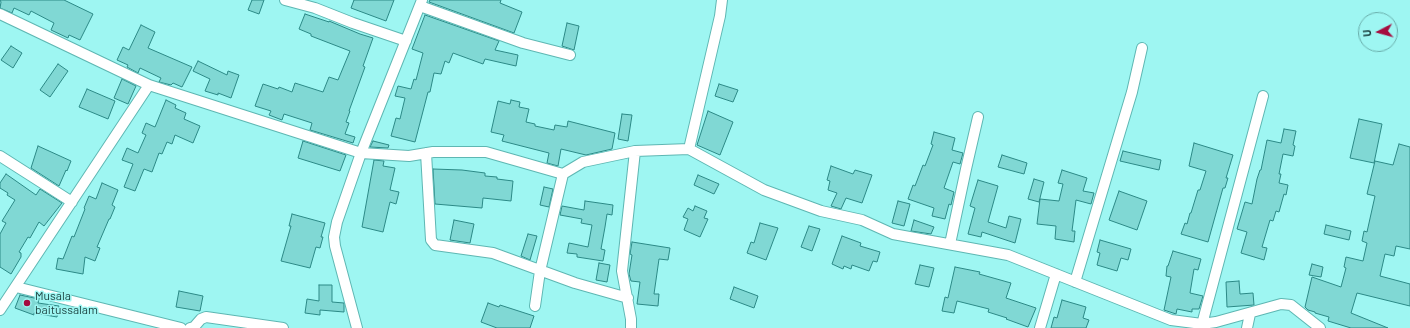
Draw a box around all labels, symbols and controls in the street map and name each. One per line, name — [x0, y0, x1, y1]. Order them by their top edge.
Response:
north arrow — [1358, 12, 1398, 52]
text: U — [1360, 29, 1373, 37]
place label: Musala baitussalam — [35, 289, 98, 317]
marker: Musala baitussalam — [22, 298, 32, 308]

